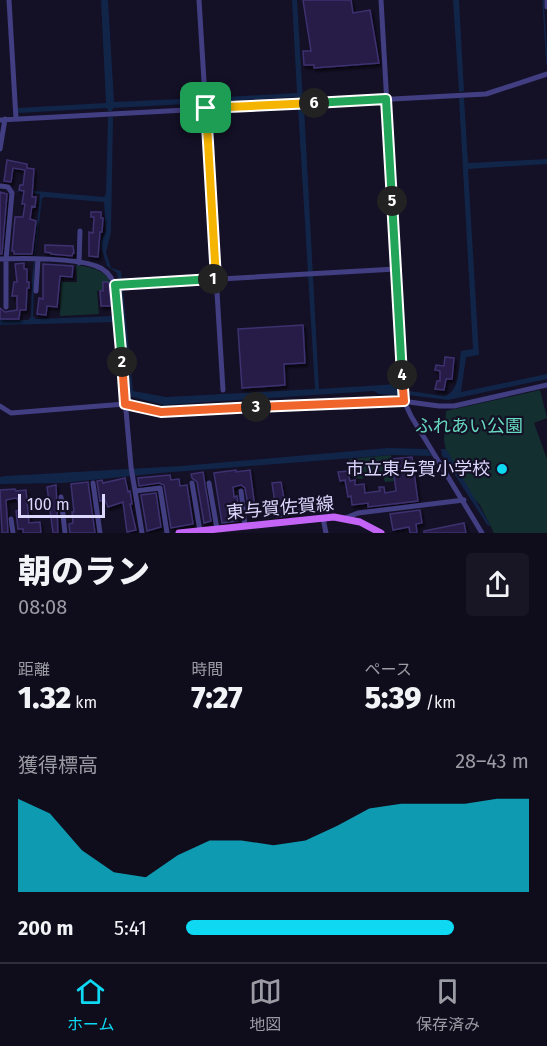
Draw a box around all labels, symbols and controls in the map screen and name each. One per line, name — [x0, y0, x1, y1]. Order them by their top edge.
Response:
pin — [180, 82, 231, 133]
pin: 6 — [299, 88, 329, 118]
icon: arrive — [189, 91, 222, 124]
text: 6 — [309, 93, 319, 112]
pin: 5 — [377, 186, 407, 216]
text: 5 — [388, 191, 396, 210]
pin: 1 — [198, 264, 228, 294]
text: 1 — [209, 269, 217, 288]
pin: 2 — [107, 347, 137, 377]
text: 2 — [118, 352, 126, 371]
pin: 4 — [387, 360, 417, 390]
text: 4 — [397, 365, 407, 384]
pin: 3 — [241, 392, 271, 422]
text: 3 — [252, 397, 260, 416]
park label: ふれあい公園 — [415, 415, 523, 437]
place label: 市立東与賀小学校 — [346, 458, 490, 480]
marker: 市立東与賀小学校 — [495, 462, 509, 476]
scale bar — [18, 491, 105, 518]
street label: 東与賀佐賀線 — [225, 492, 335, 524]
text: 100 m — [27, 495, 70, 514]
text: 朝のラン — [18, 552, 150, 592]
button: share — [466, 553, 529, 616]
text: 08:08 — [18, 595, 67, 619]
text: 距離 — [18, 660, 50, 679]
text: 時間 — [191, 660, 223, 679]
text: ペース — [365, 660, 412, 679]
text: 1.32 — [18, 680, 71, 716]
text: 7:27 — [191, 680, 242, 716]
text: 5:39 — [365, 680, 421, 716]
text: km — [71, 693, 97, 712]
text: /km — [421, 693, 456, 712]
text: 28–43 m — [455, 749, 529, 773]
text: 獲得標高 — [18, 753, 98, 777]
text: 200 m — [18, 916, 73, 940]
text: 5:41 — [114, 916, 147, 940]
tab: ホーム — [67, 975, 115, 1035]
tab: 地図 — [249, 975, 282, 1035]
tab: 保存済み — [416, 975, 480, 1035]

